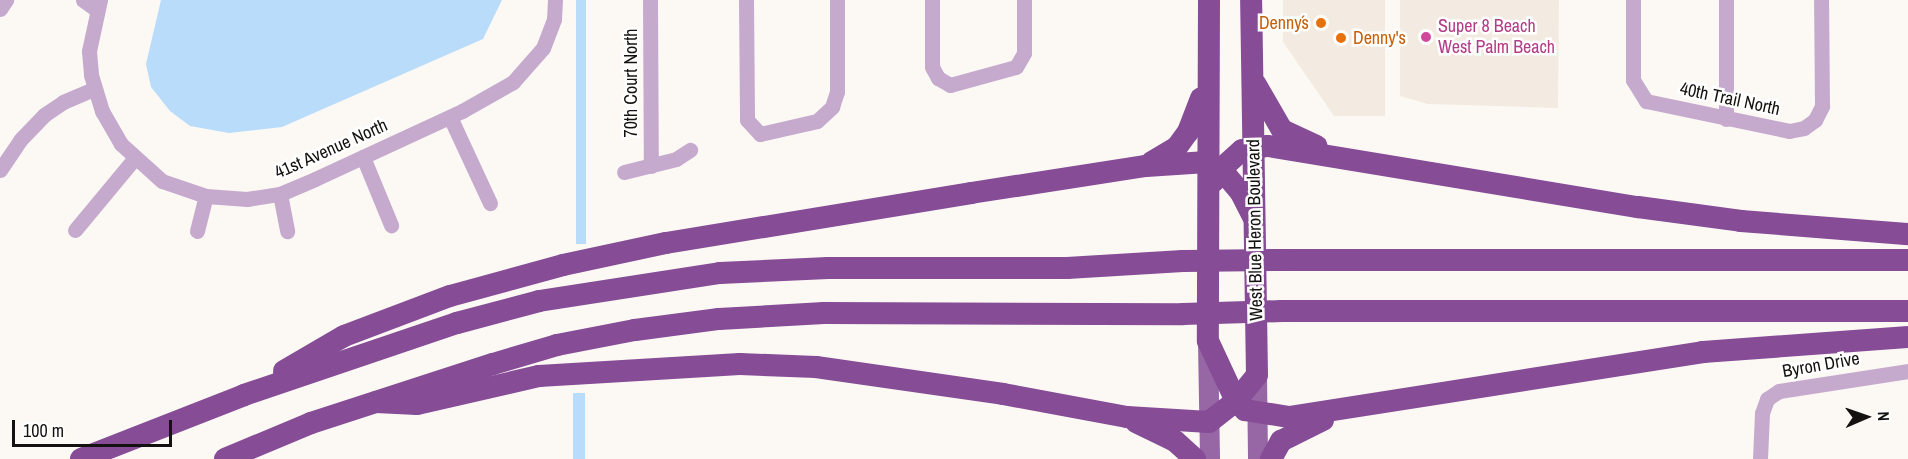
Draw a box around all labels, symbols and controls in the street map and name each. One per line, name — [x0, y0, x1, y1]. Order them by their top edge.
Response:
place label: Denny´s — [1259, 12, 1309, 34]
marker: Denny´s — [1314, 16, 1328, 30]
place label: Super 8 Beach West Palm Beach — [1438, 16, 1555, 58]
place label: Denny's — [1353, 27, 1406, 49]
street label: 70th Court North — [620, 28, 642, 138]
marker: Super 8 Beach West Palm Beach — [1419, 30, 1433, 44]
marker: Denny's — [1334, 31, 1348, 45]
street label: 40th Trail North — [1678, 78, 1782, 120]
street label: 41st Avenue North — [271, 114, 391, 184]
street label: West Blue Heron Boulevard — [1243, 139, 1267, 321]
street label: Byron Drive — [1781, 348, 1861, 382]
north arrow — [1836, 387, 1896, 447]
scale bar — [15, 408, 176, 446]
text: N — [1873, 411, 1895, 421]
text: 100 m — [23, 418, 64, 443]

